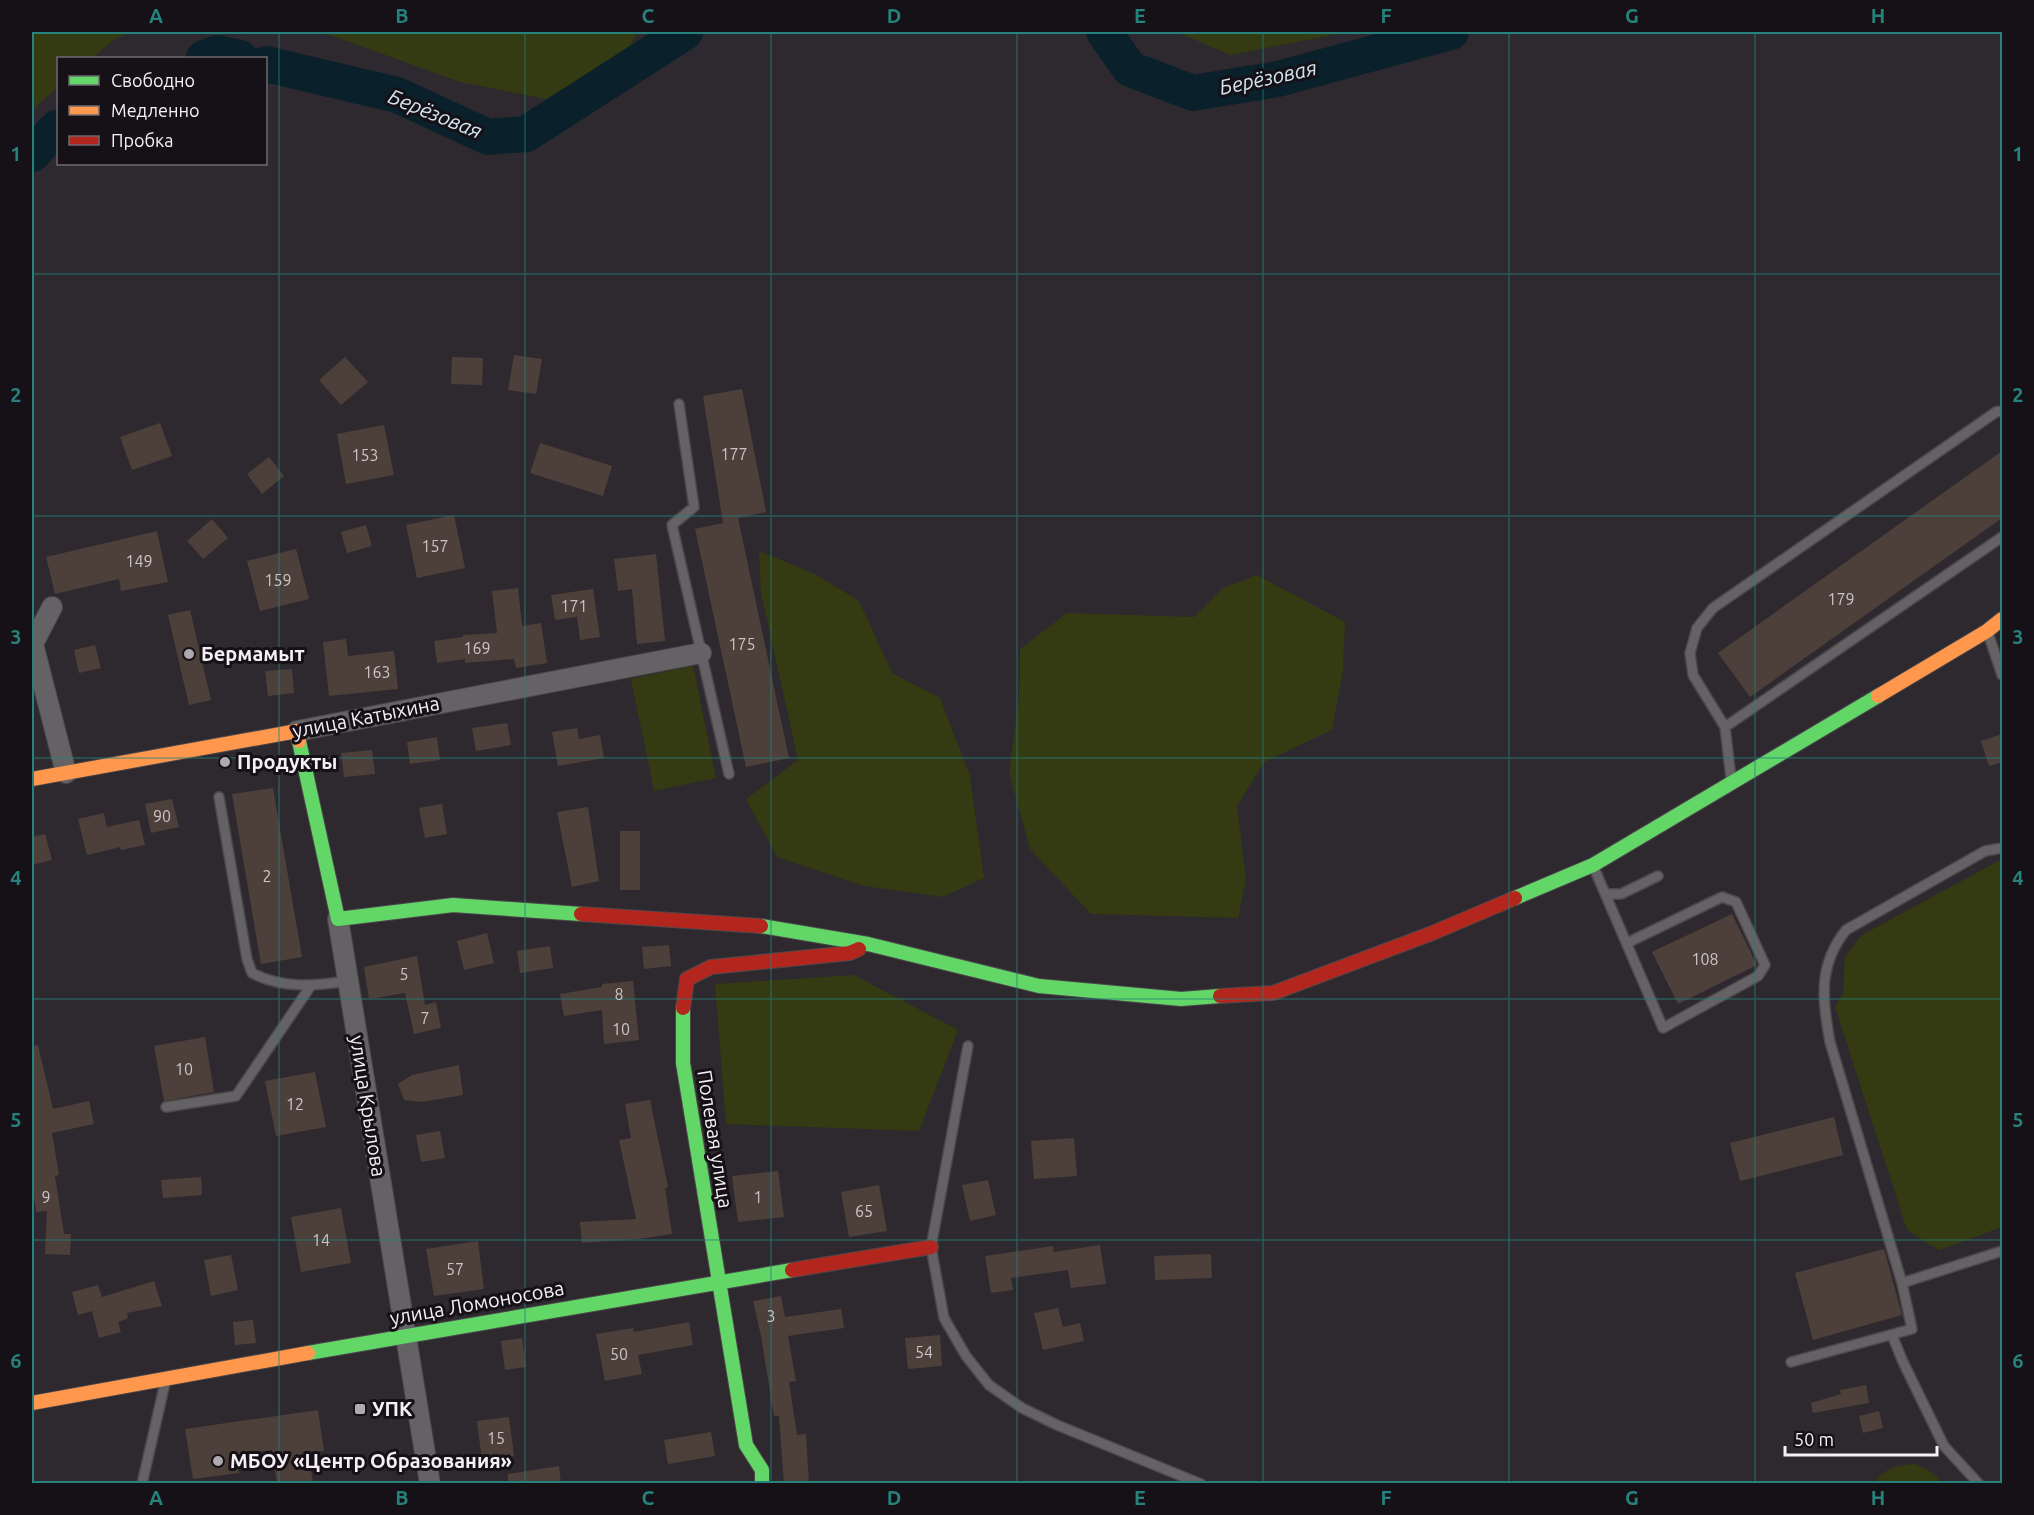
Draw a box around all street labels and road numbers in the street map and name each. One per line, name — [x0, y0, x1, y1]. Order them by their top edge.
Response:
street label: улица Катыхина — [290, 691, 441, 742]
street label: улица Крылова — [346, 1034, 391, 1178]
street label: Полевая улица — [693, 1068, 738, 1210]
street label: улица Ломоносова — [388, 1276, 566, 1329]

